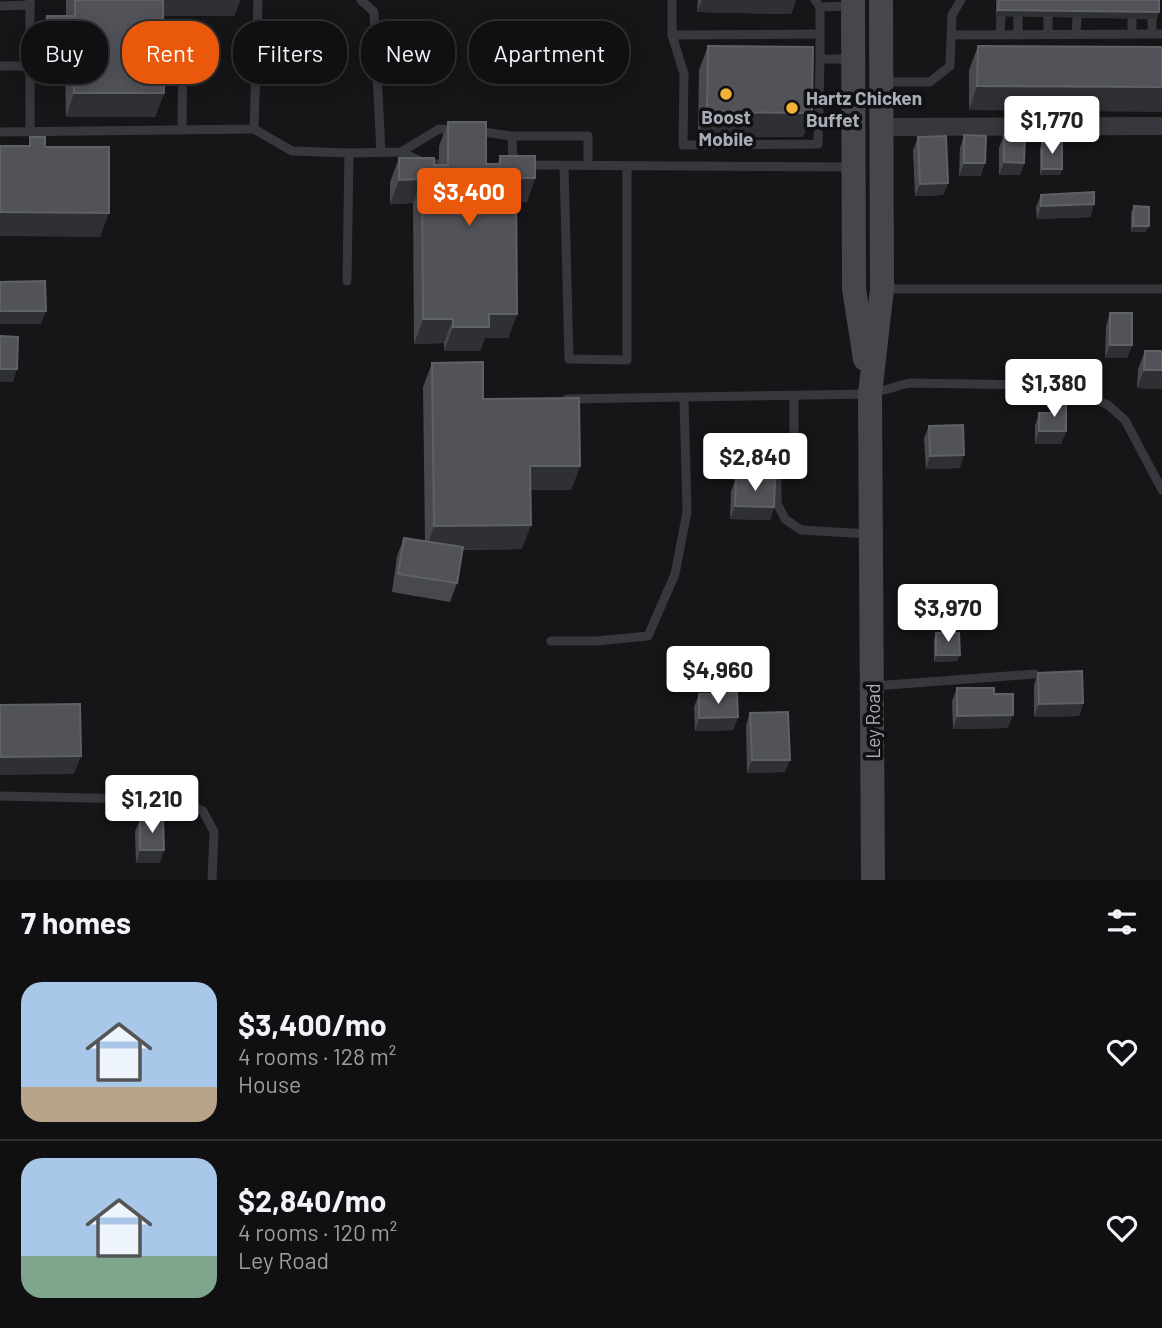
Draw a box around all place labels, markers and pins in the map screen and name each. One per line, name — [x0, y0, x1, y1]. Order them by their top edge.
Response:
marker: Boost Mobile — [718, 86, 734, 102]
place label: Hartz Chicken Buffet — [806, 86, 922, 131]
pin: $1,770 — [995, 96, 1109, 156]
marker: Hartz Chicken Buffet — [784, 100, 800, 116]
place label: Boost Mobile — [699, 105, 753, 150]
pin: $3,400 — [412, 168, 526, 228]
pin: $1,380 — [997, 360, 1111, 419]
pin: $2,840 — [698, 434, 812, 493]
pin: $3,970 — [891, 584, 1005, 644]
pin: $4,960 — [661, 646, 775, 706]
pin: $1,210 — [95, 776, 209, 835]

